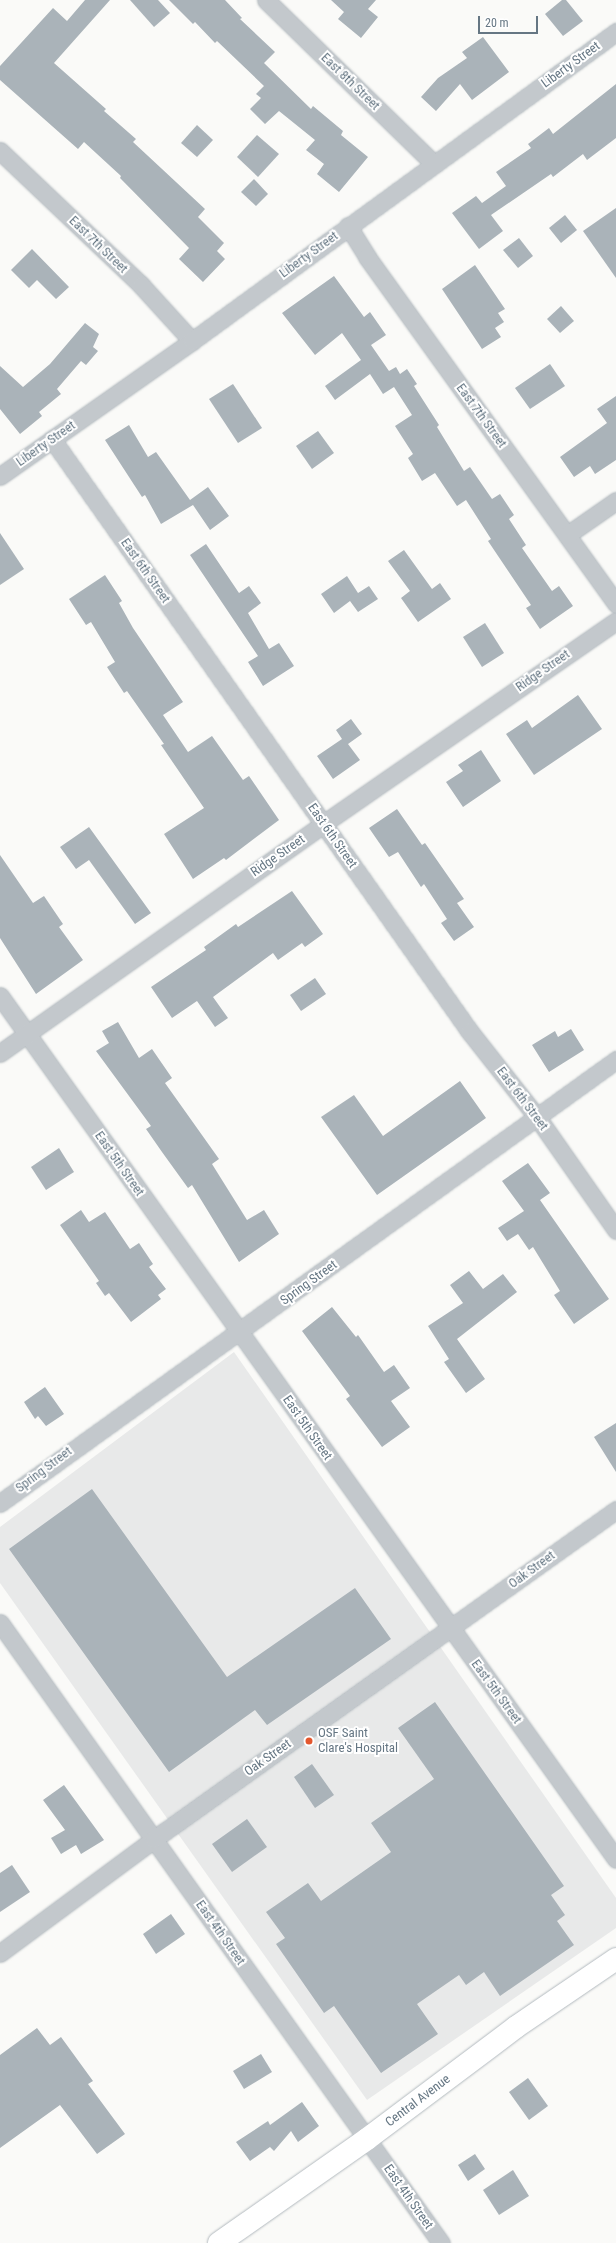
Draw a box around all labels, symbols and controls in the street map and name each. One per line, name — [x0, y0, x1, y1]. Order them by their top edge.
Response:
scale bar — [480, 8, 540, 34]
text: 20 m — [485, 16, 509, 30]
street label: Liberty Street — [539, 39, 603, 91]
street label: East 8th Street — [317, 50, 383, 114]
street label: East 7th Street — [65, 213, 131, 277]
street label: Liberty Street — [277, 229, 341, 281]
street label: East 7th Street — [453, 381, 509, 451]
street label: Liberty Street — [13, 418, 79, 470]
street label: East 6th Street — [117, 536, 173, 606]
street label: Ridge Street — [513, 647, 573, 695]
street label: East 6th Street — [304, 801, 360, 871]
street label: Ridge Street — [248, 832, 308, 880]
street label: East 6th Street — [493, 1064, 551, 1134]
street label: East 5th Street — [91, 1129, 147, 1199]
street label: Spring Street — [278, 1257, 340, 1309]
street label: East 5th Street — [279, 1393, 335, 1463]
street label: Spring Street — [13, 1444, 75, 1496]
street label: Oak Street — [506, 1548, 558, 1592]
street label: East 5th Street — [468, 1657, 524, 1727]
place label: OSF Saint Clare's Hospital — [318, 1726, 398, 1757]
marker: OSF Saint Clare's Hospital — [303, 1735, 315, 1747]
street label: Oak Street — [242, 1736, 294, 1780]
street label: East 4th Street — [192, 1898, 248, 1968]
street label: Central Avenue — [383, 2072, 453, 2130]
street label: East 4th Street — [380, 2162, 436, 2232]

